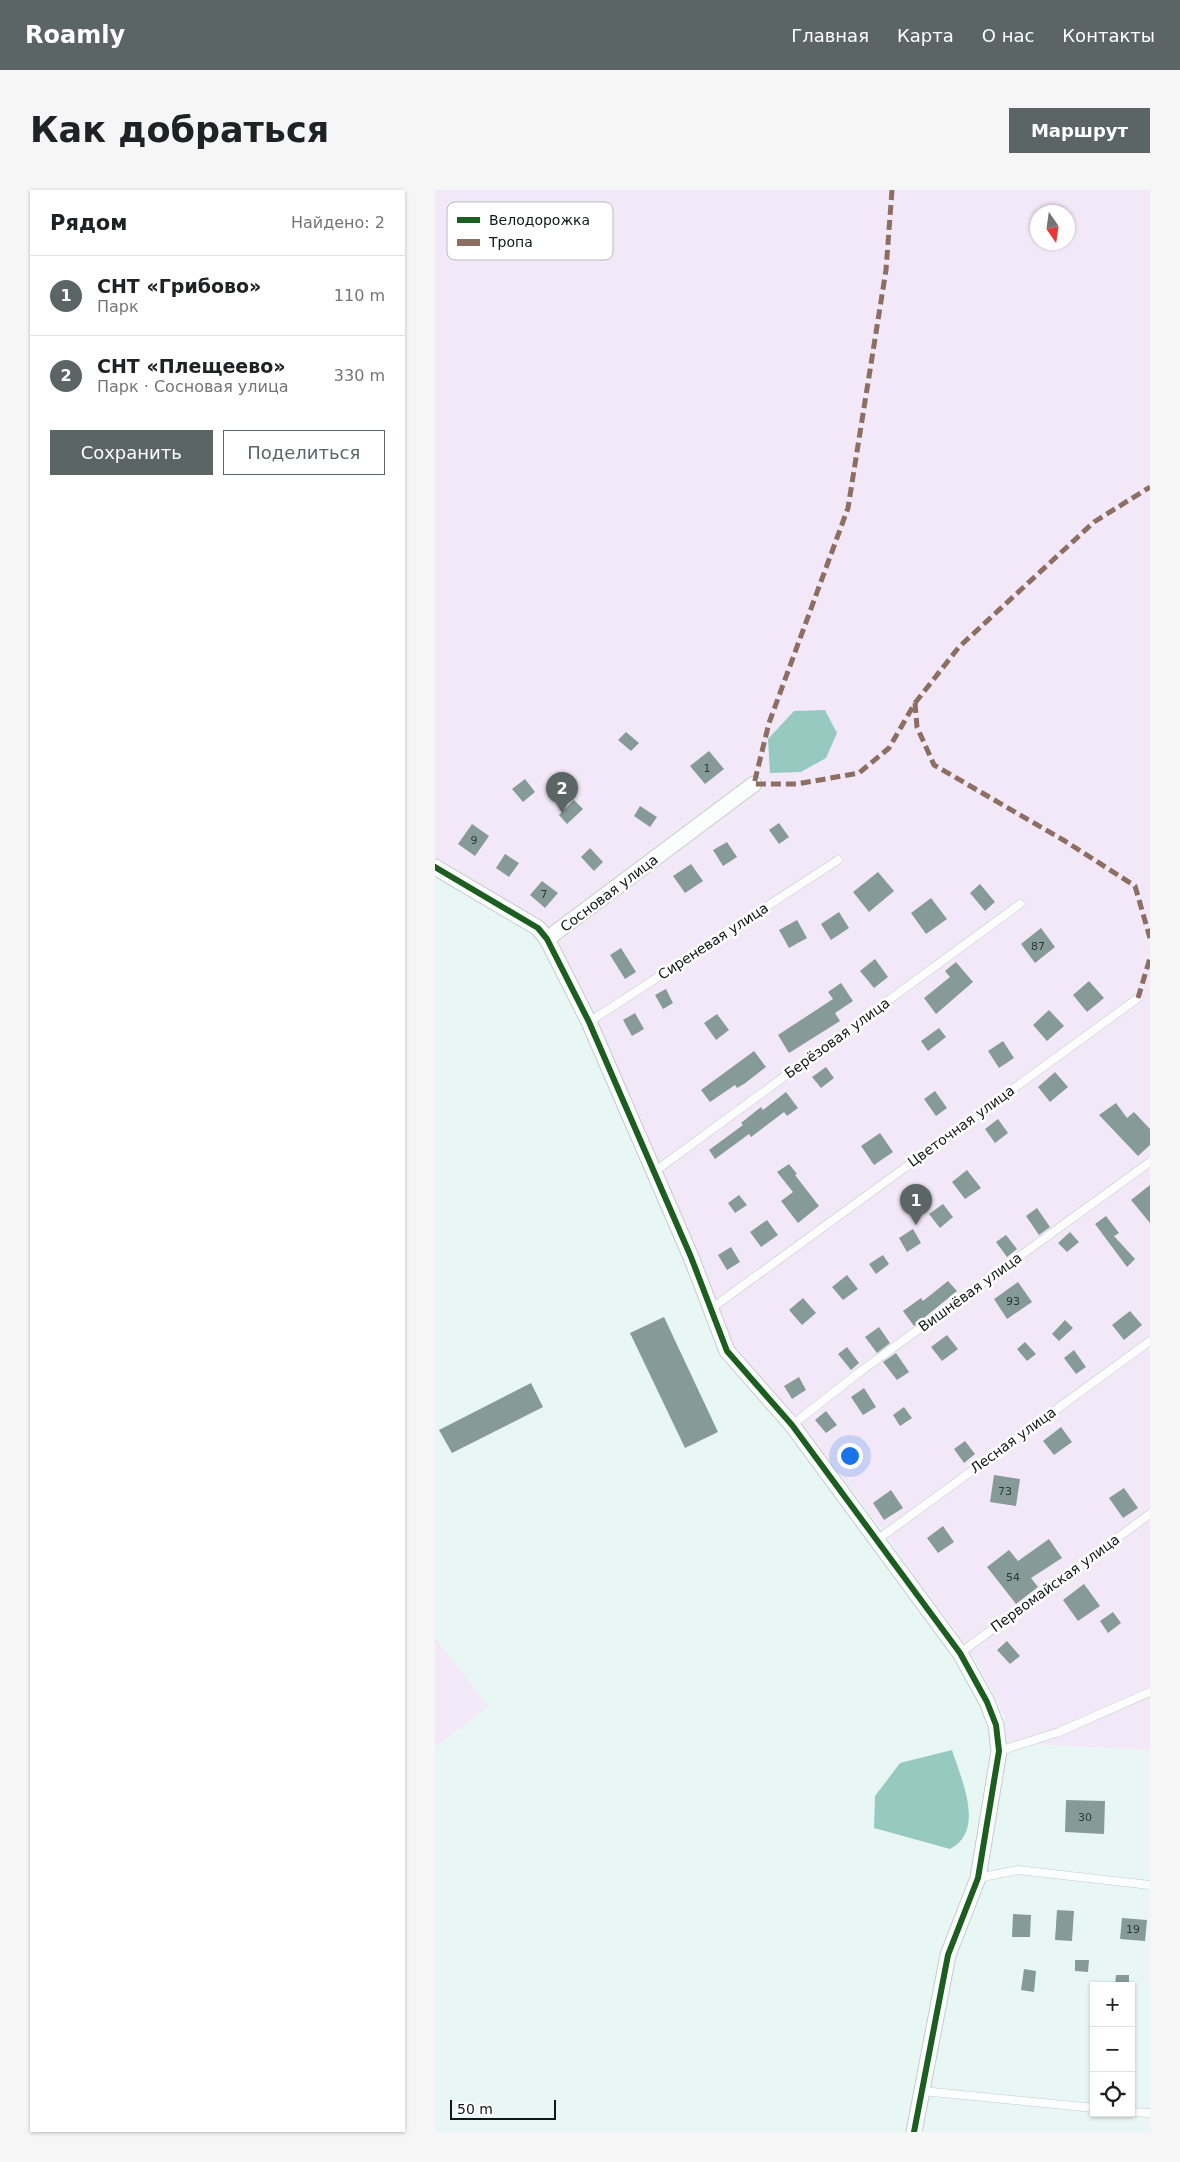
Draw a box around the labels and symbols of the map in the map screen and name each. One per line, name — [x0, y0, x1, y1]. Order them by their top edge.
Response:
legend — [447, 202, 613, 260]
north arrow — [1030, 205, 1075, 250]
text: Велодорожка — [489, 212, 590, 228]
text: Тропа — [488, 234, 533, 250]
house number: 1 — [704, 762, 711, 775]
pin: 2 — [546, 772, 578, 813]
house number: 9 — [471, 834, 478, 847]
street label: Сосновая улица — [557, 851, 661, 935]
house number: 7 — [541, 888, 548, 901]
street label: Сиреневая улица — [655, 899, 771, 983]
house number: 87 — [1031, 940, 1045, 953]
street label: Берёзовая улица — [781, 995, 893, 1081]
street label: Цветочная улица — [905, 1082, 1017, 1170]
pin: 1 — [900, 1184, 932, 1225]
street label: Вишнёвая улица — [915, 1249, 1025, 1335]
house number: 93 — [1006, 1295, 1020, 1308]
street label: Лесная улица — [967, 1404, 1059, 1476]
your location — [837, 1443, 863, 1469]
house number: 73 — [998, 1485, 1012, 1498]
street label: Первомайская улица — [988, 1531, 1122, 1635]
house number: 54 — [1006, 1571, 1020, 1584]
house number: 30 — [1078, 1811, 1092, 1824]
house number: 19 — [1126, 1923, 1140, 1936]
scale bar — [450, 2097, 556, 2120]

